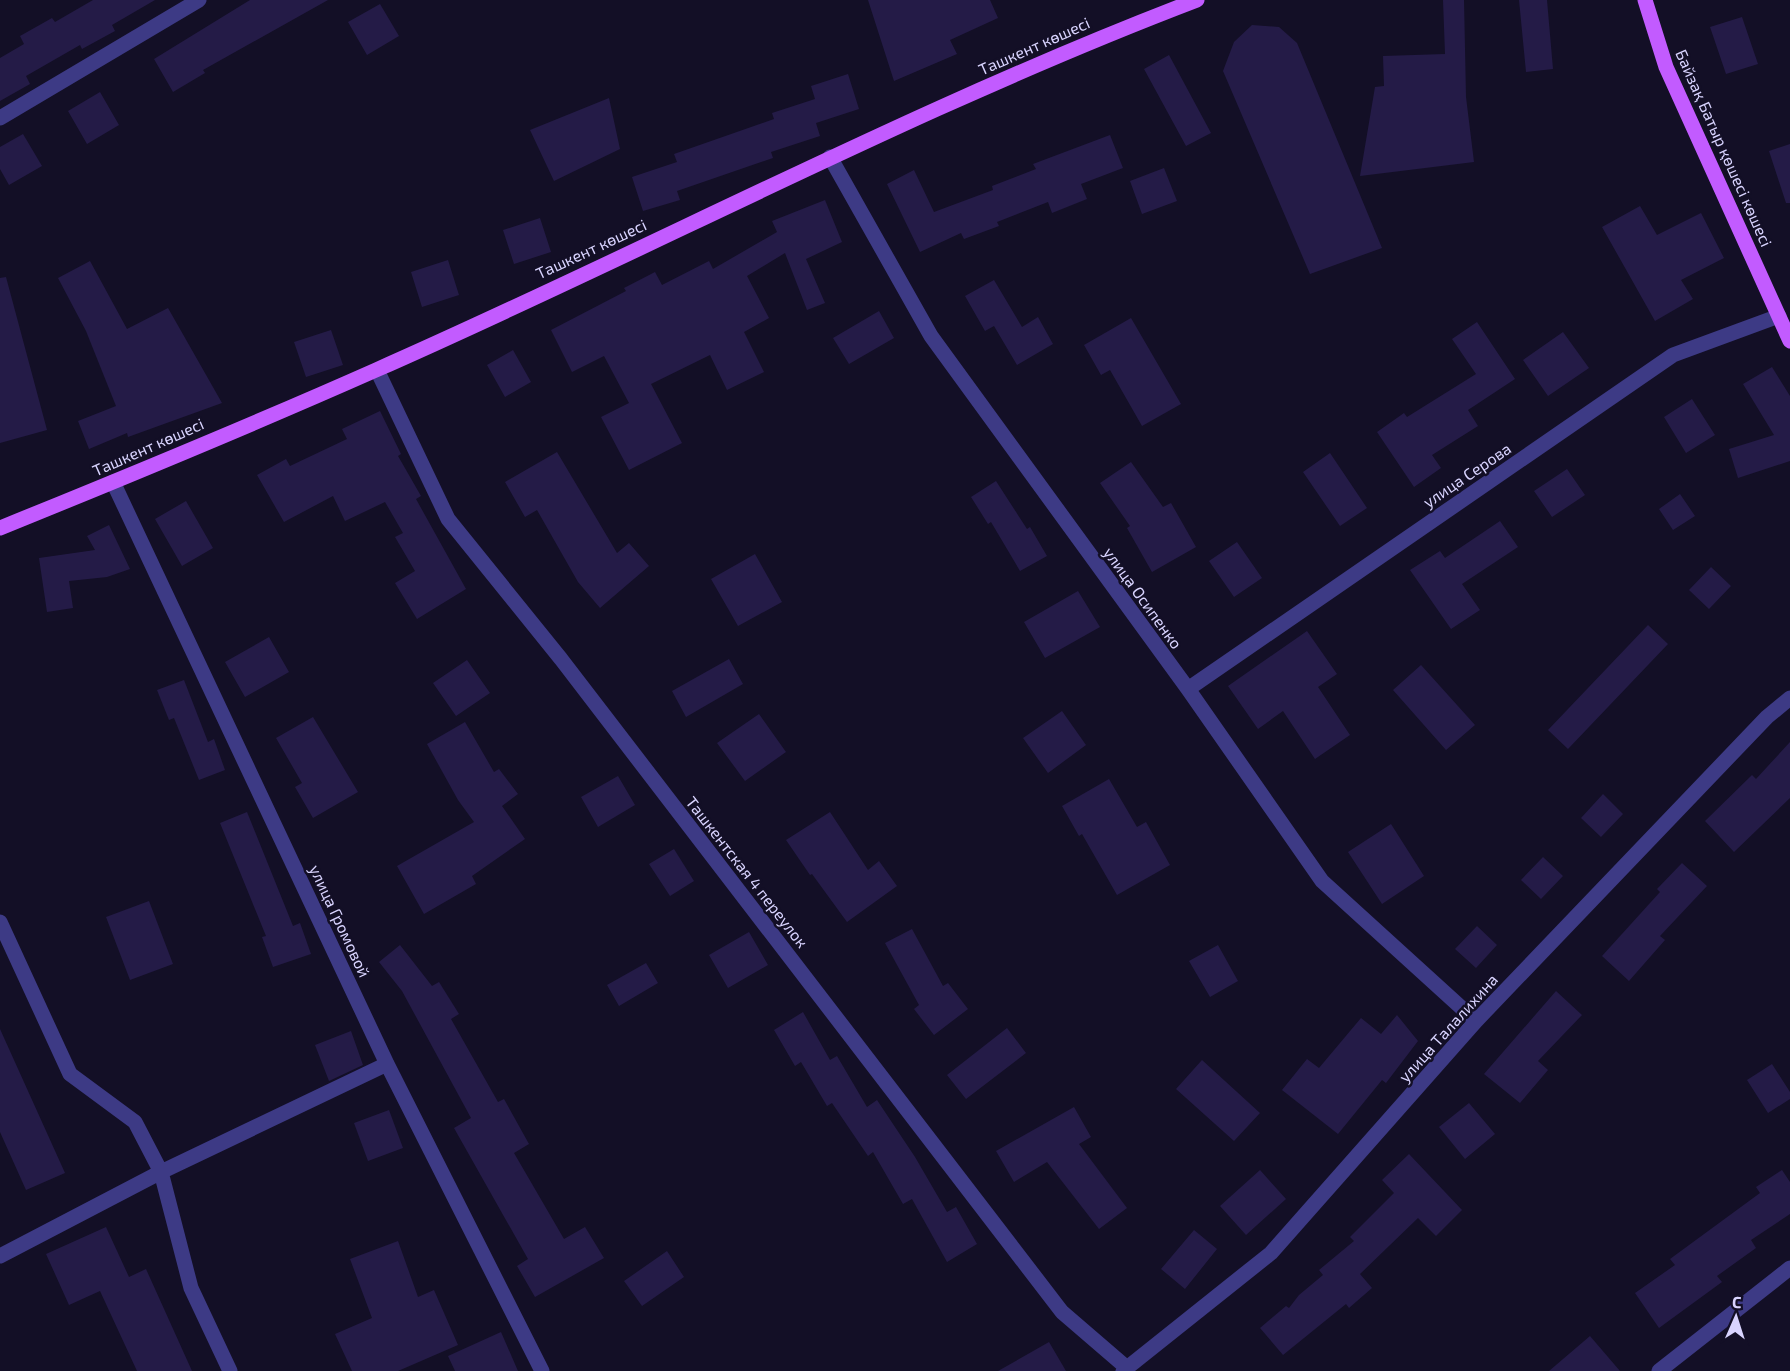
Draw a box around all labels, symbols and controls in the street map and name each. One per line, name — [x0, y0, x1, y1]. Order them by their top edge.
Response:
street label: Ташкент көшесі — [975, 12, 1092, 79]
street label: Байзақ Батыр қөшесі көшесі — [1672, 46, 1777, 249]
street label: Ташкент көшесі — [532, 215, 649, 282]
street label: Ташкент көшесі — [89, 413, 206, 480]
street label: улица Серова — [1419, 438, 1515, 512]
street label: улица Осипенко — [1099, 543, 1187, 653]
street label: Ташкентская 4 переулок — [682, 792, 813, 952]
street label: улица Громовой — [305, 862, 375, 980]
street label: улица Талалихина — [1394, 970, 1502, 1086]
north arrow — [1706, 1287, 1766, 1347]
text: С — [1732, 1292, 1742, 1311]

